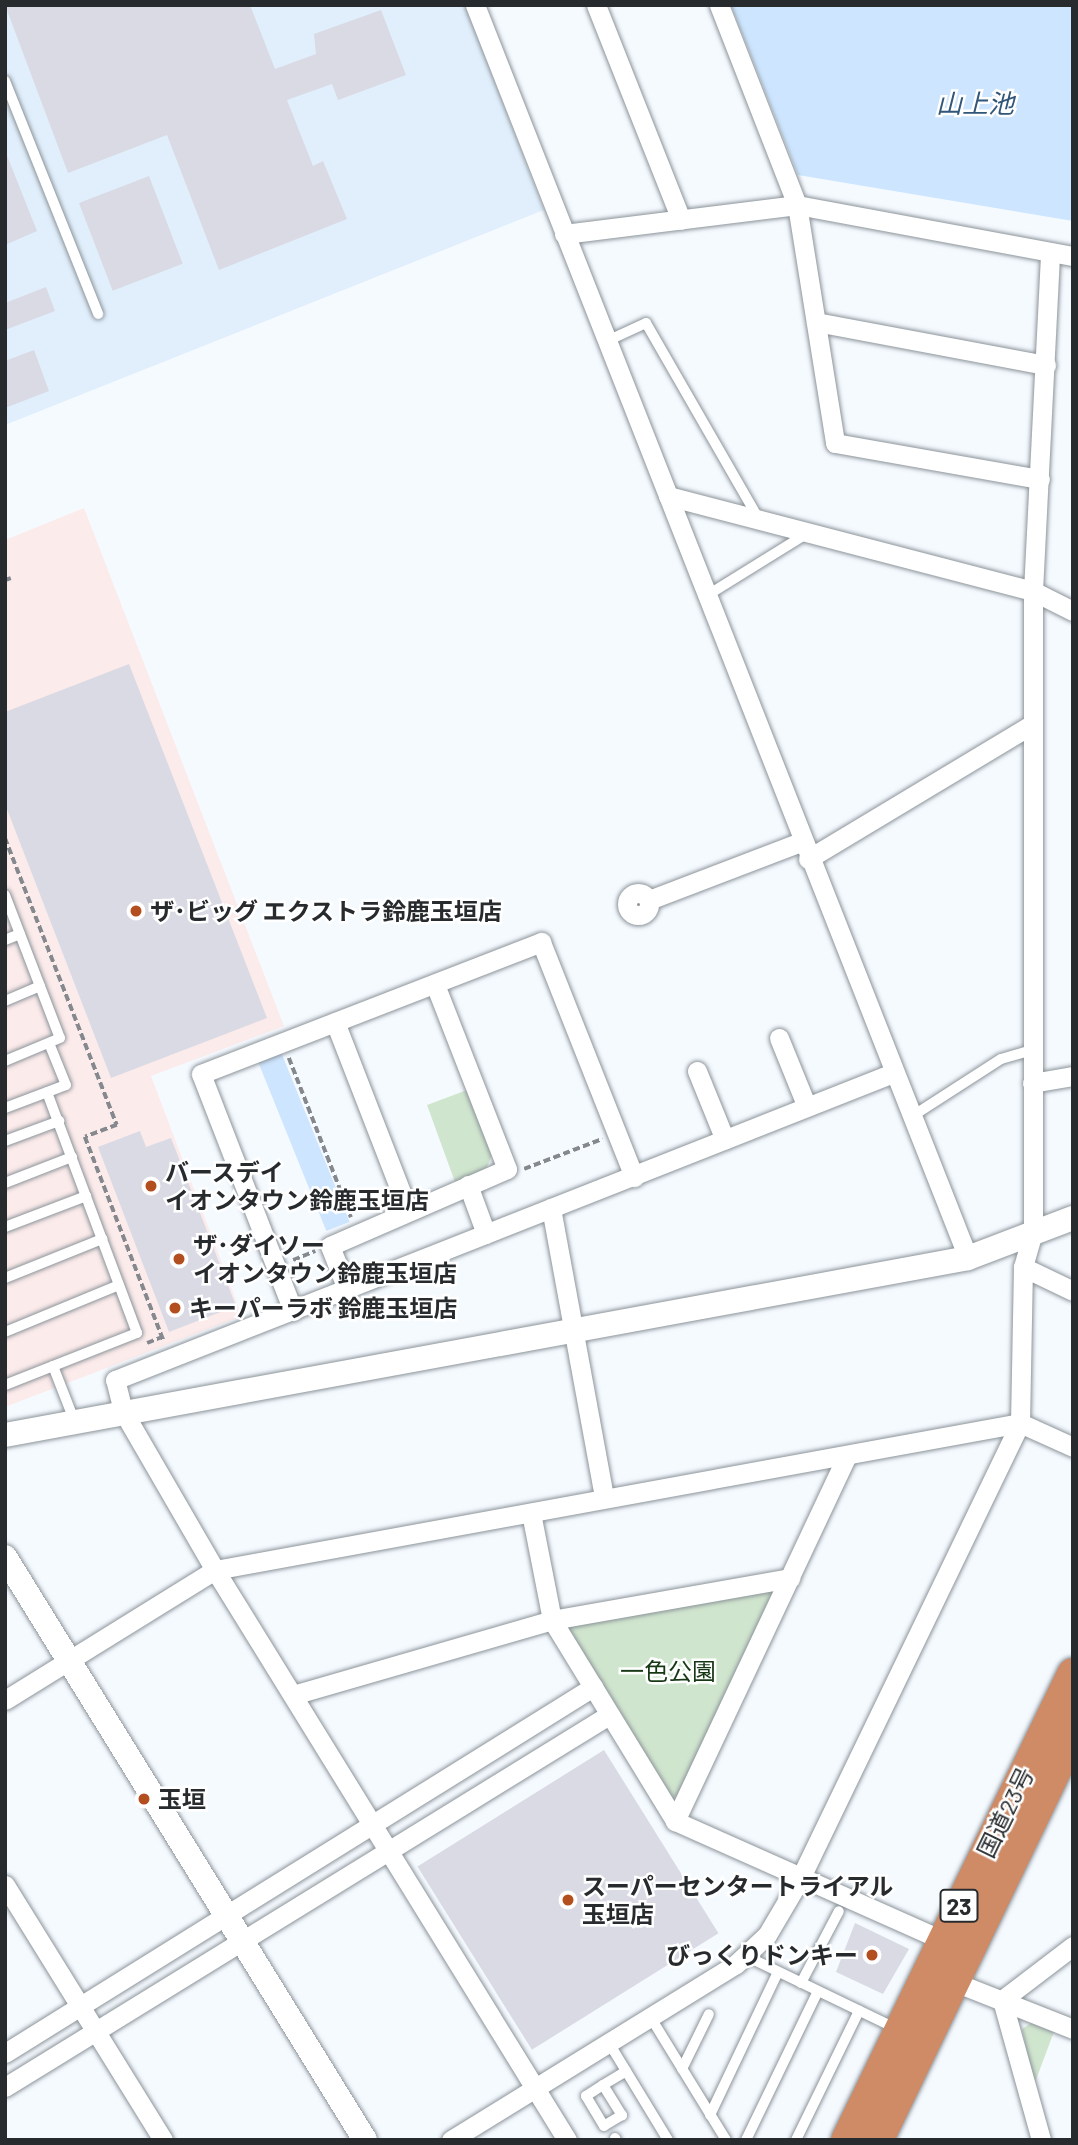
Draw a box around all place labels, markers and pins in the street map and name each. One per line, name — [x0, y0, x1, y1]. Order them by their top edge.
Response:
place label: ザ･ビッグ エクストラ鈴鹿玉垣店 — [150, 897, 503, 925]
marker: ザ･ビッグ エクストラ鈴鹿玉垣店 — [128, 903, 144, 919]
place label: バースデイ イオンタウン鈴鹿玉垣店 — [165, 1158, 429, 1214]
marker: バースデイ イオンタウン鈴鹿玉垣店 — [143, 1178, 159, 1194]
place label: ザ･ダイソー イオンタウン鈴鹿玉垣店 — [193, 1231, 457, 1287]
marker: ザ･ダイソー イオンタウン鈴鹿玉垣店 — [171, 1251, 187, 1267]
place label: キーパーラボ 鈴鹿玉垣店 — [189, 1294, 458, 1322]
marker: キーパーラボ 鈴鹿玉垣店 — [167, 1300, 183, 1316]
place label: 玉垣 — [158, 1785, 206, 1813]
marker: 玉垣 — [136, 1791, 152, 1807]
place label: スーパーセンタートライアル 玉垣店 — [582, 1872, 894, 1928]
marker: スーパーセンタートライアル 玉垣店 — [560, 1892, 576, 1908]
place label: びっくりドンキー — [666, 1941, 858, 1969]
marker: びっくりドンキー — [864, 1947, 880, 1963]

